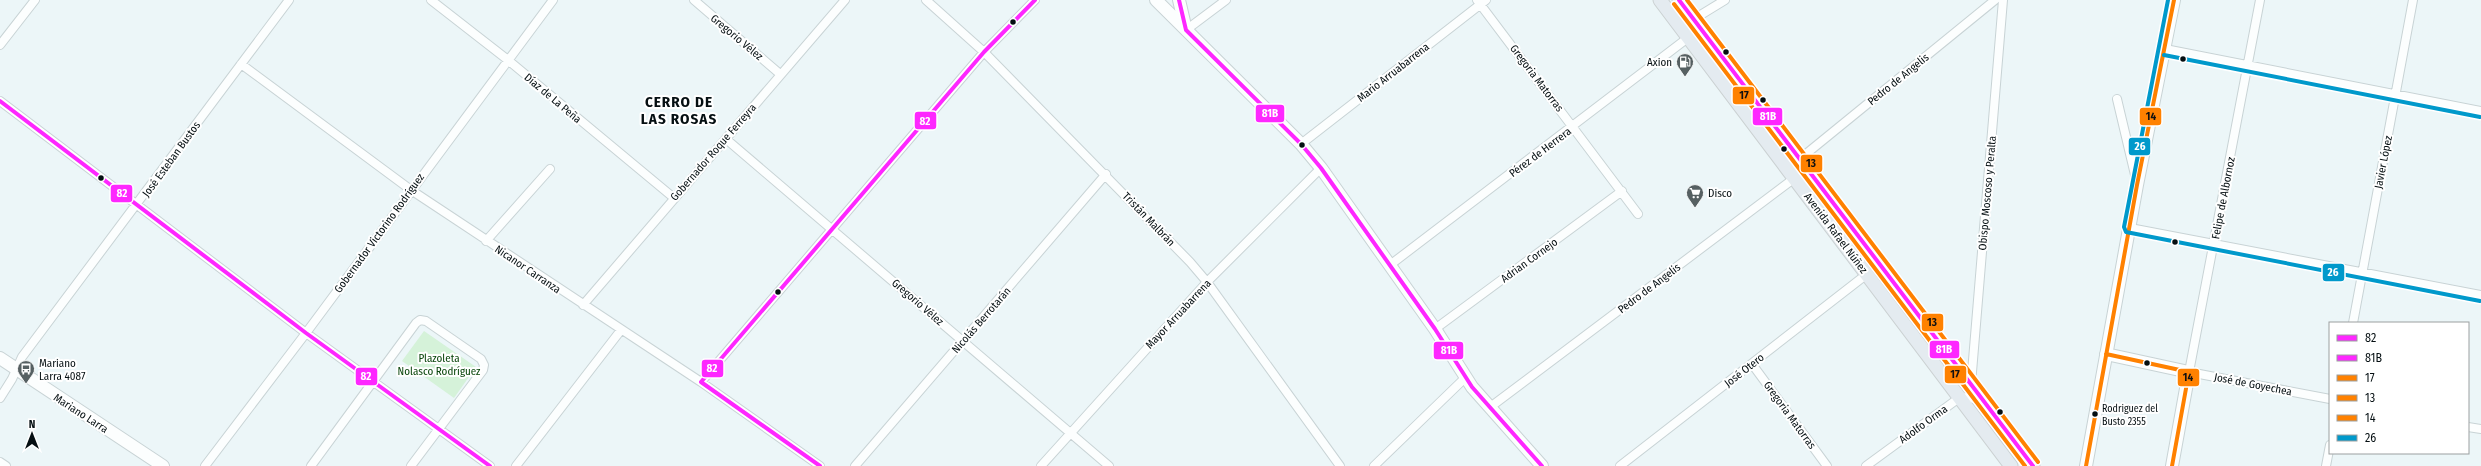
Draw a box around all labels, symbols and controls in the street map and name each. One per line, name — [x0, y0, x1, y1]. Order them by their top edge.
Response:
street label: Gregorio Vélez — [708, 12, 766, 63]
unlabelled marker — [1008, 17, 1018, 27]
street label: Mario Arruabarrena — [1355, 40, 1432, 105]
street label: Gregoria Matorras — [1507, 42, 1566, 115]
unlabelled marker — [1721, 47, 1731, 57]
street label: Pedro de Angelis — [1865, 51, 1932, 108]
fuel station icon: Axion — [1675, 52, 1695, 77]
unlabelled marker — [2178, 54, 2188, 64]
place label: Axion — [1647, 56, 1672, 69]
street label: Díaz de La Peña — [522, 71, 584, 126]
line badge: 17 — [1732, 86, 1755, 105]
text: 17 — [1739, 89, 1749, 102]
district label: CERRO DE LAS ROSAS — [641, 93, 717, 128]
unlabelled marker — [1758, 95, 1768, 105]
street label: Gobernador Roque Ferreyra — [668, 101, 759, 203]
line badge: 81B — [1255, 104, 1285, 123]
text: 81B — [1262, 107, 1278, 120]
line badge: 81B — [1752, 107, 1783, 126]
line badge: 14 — [2139, 107, 2162, 126]
text: 81B — [1760, 110, 1776, 123]
text: 14 — [2146, 110, 2156, 123]
line badge: 82 — [914, 111, 937, 130]
text: 82 — [920, 115, 930, 128]
street label: José Esteban Bustos — [140, 119, 203, 200]
street label: Pérez de Herrera — [1507, 125, 1574, 180]
street label: Javier López — [2372, 134, 2395, 190]
street label: Obispo Moscoso y Peralta — [1976, 135, 1999, 251]
line badge: 26 — [2128, 137, 2151, 156]
unlabelled marker — [1297, 140, 1307, 150]
text: 26 — [2134, 140, 2146, 153]
unlabelled marker — [1779, 144, 1789, 154]
line badge: 13 — [1800, 154, 1823, 173]
street label: Felipe de Albornoz — [2209, 155, 2238, 240]
text: 13 — [1806, 157, 1816, 170]
street label: Gobernador Victorino Rodríguez — [332, 171, 427, 295]
unlabelled marker — [96, 173, 106, 183]
supermarket icon: Disco — [1685, 183, 1705, 208]
line badge: 82 — [110, 184, 133, 203]
text: 82 — [117, 187, 127, 200]
place label: Disco — [1708, 187, 1732, 200]
street label: Tristán Malbrán — [1120, 190, 1178, 249]
street label: Avenida Rafael Núñez — [1801, 191, 1870, 277]
street label: Adrian Cornejo — [1498, 235, 1560, 285]
unlabelled marker — [2170, 237, 2180, 247]
street label: Nicanor Carranza — [492, 243, 563, 296]
street label: Pedro de Angelis — [1615, 260, 1683, 316]
line badge: 26 — [2322, 263, 2345, 282]
text: 26 — [2327, 266, 2339, 279]
street label: Gregorio Vélez — [889, 276, 947, 329]
street label: Mayor Arruabarrena — [1143, 277, 1214, 352]
street label: Nicolás Berrotarán — [949, 285, 1014, 356]
unlabelled marker — [773, 287, 783, 297]
line badge: 13 — [1921, 313, 1944, 332]
text: 13 — [1927, 316, 1937, 329]
legend — [2329, 322, 2469, 454]
text: 82 — [2365, 331, 2376, 345]
line badge: 81B — [1929, 340, 1960, 359]
line badge: 81B — [1433, 341, 1464, 360]
text: 81B — [1936, 343, 1952, 356]
text: 81B — [1441, 344, 1457, 357]
street label: José Otero — [1722, 351, 1767, 390]
text: 81B — [2365, 351, 2382, 365]
park label: Plazoleta Nolasco Rodríguez — [398, 352, 481, 378]
place label: Mariano Larra 4087 — [39, 357, 86, 383]
unlabelled marker — [2142, 358, 2152, 368]
bus stop icon: Mariano Larra 4087 — [16, 359, 36, 384]
line badge: 82 — [701, 359, 724, 378]
text: 82 — [707, 362, 717, 375]
line badge: 17 — [1944, 365, 1967, 384]
line badge: 82 — [355, 367, 378, 386]
text: 17 — [1950, 368, 1960, 381]
line badge: 14 — [2177, 368, 2200, 387]
text: 82 — [361, 370, 371, 383]
text: 14 — [2183, 371, 2193, 384]
street label: José de Goyechea — [2213, 371, 2293, 398]
text: 17 — [2365, 371, 2375, 385]
street label: Gregoria Matorras — [1761, 379, 1819, 452]
street label: Mariano Larra — [51, 391, 110, 436]
text: 13 — [2365, 391, 2375, 405]
street label: Adolfo Orma — [1897, 403, 1950, 446]
place label: Rodriguez del Busto 2355 — [2102, 403, 2158, 428]
unlabelled marker — [1995, 407, 2005, 417]
marker: Rodriguez del Busto 2355 — [2090, 409, 2100, 419]
text: 14 — [2365, 411, 2376, 425]
north arrow — [12, 414, 52, 454]
text: N — [29, 418, 35, 431]
text: 26 — [2365, 431, 2376, 445]

